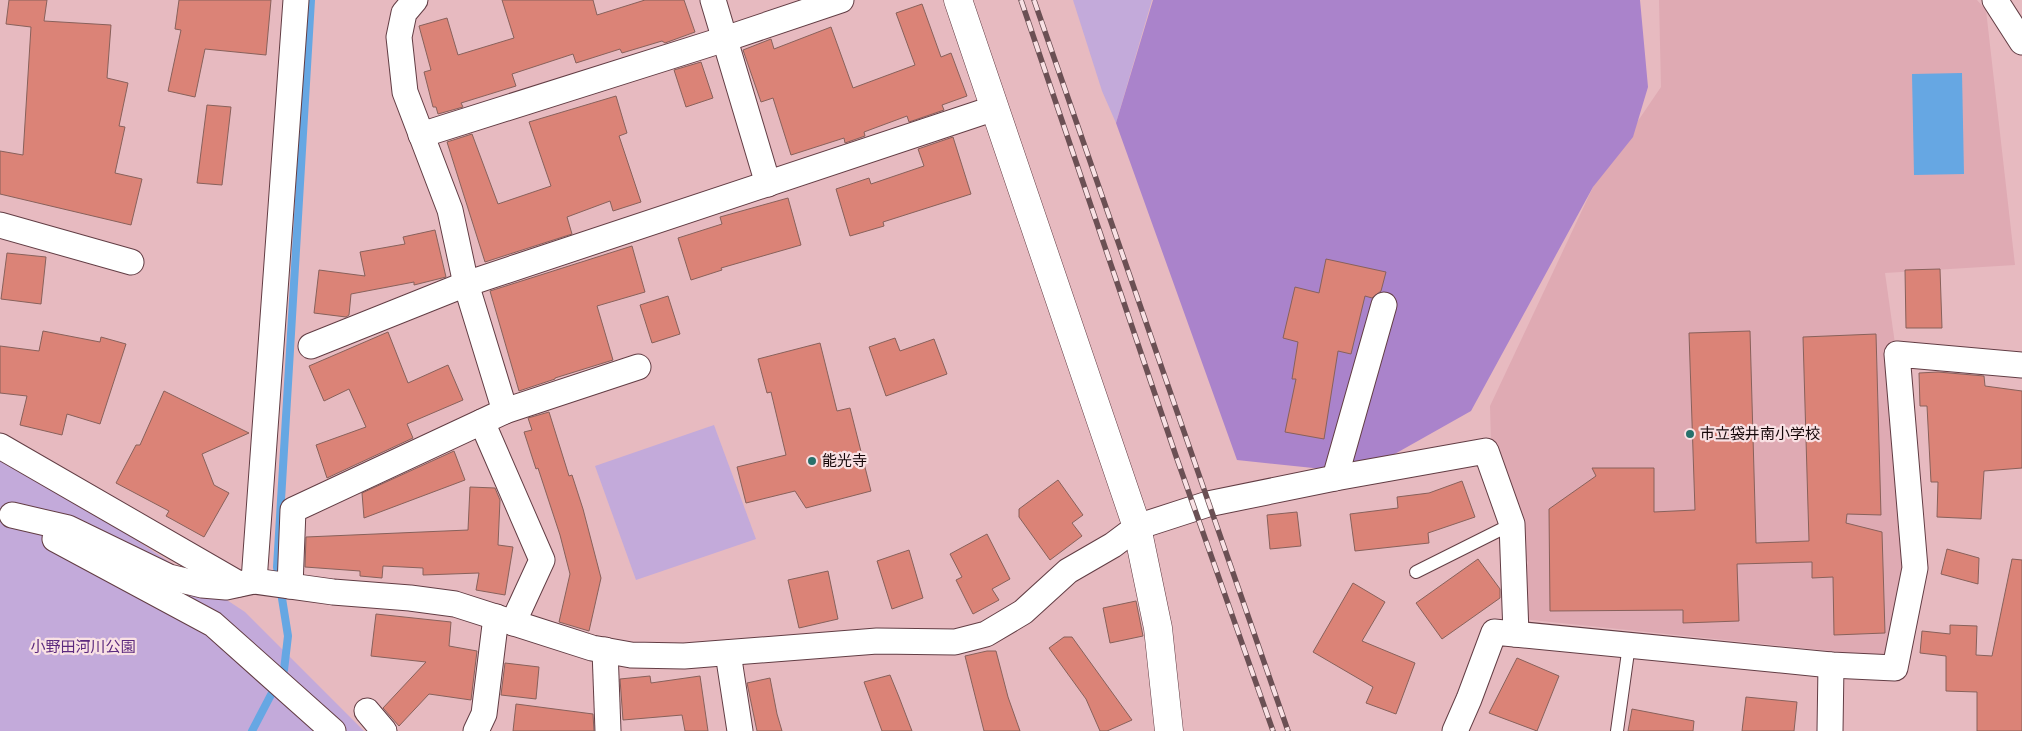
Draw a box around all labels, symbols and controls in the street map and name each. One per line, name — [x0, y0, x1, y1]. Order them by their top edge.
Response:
place label: 市立袋井南小学校 — [1700, 425, 1820, 443]
marker: 市立袋井南小学校 — [1684, 428, 1696, 440]
place label: 能光寺 — [822, 452, 867, 470]
marker: 能光寺 — [806, 455, 818, 467]
park label: 小野田河川公園 — [30, 638, 136, 656]

